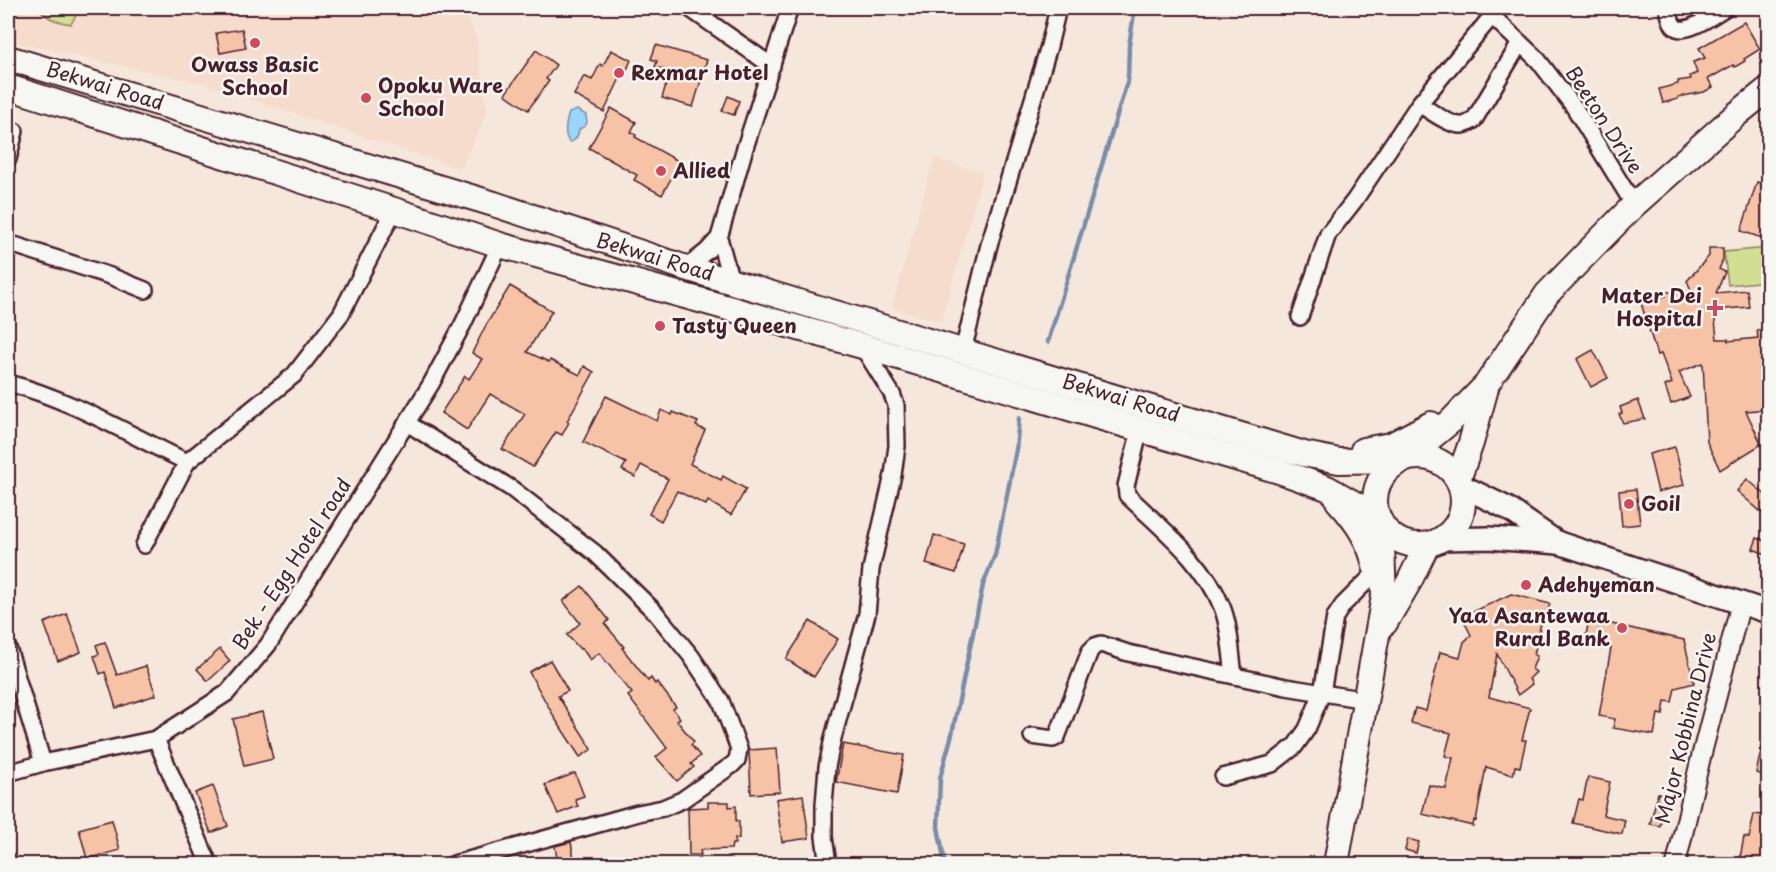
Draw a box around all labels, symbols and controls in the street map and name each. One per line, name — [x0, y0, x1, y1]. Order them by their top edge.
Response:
marker: Owass Basic School — [248, 36, 262, 50]
place label: Owass Basic School — [191, 49, 319, 102]
street label: Bekwai Road — [43, 53, 168, 117]
place label: Rexmar Hotel — [631, 57, 769, 87]
street label: Beeton Drive — [1559, 60, 1651, 179]
marker: Rexmar Hotel — [612, 66, 626, 80]
place label: Opoku Ware School — [378, 70, 503, 123]
marker: Opoku Ware School — [359, 91, 373, 105]
place label: Allied — [672, 155, 731, 185]
marker: Allied — [654, 164, 668, 178]
street label: Bekwai Road — [593, 224, 718, 288]
place label: Mater Dei Hospital — [1601, 280, 1702, 333]
marker: Mater Dei Hospital — [1706, 299, 1724, 317]
place label: Tasty Queen — [672, 310, 797, 340]
marker: Tasty Queen — [653, 319, 667, 333]
street label: Bekwai Road — [1059, 365, 1184, 429]
street label: Bek - Egg Hotel road — [224, 472, 358, 655]
place label: Goil — [1641, 488, 1681, 518]
marker: Goil — [1622, 497, 1636, 511]
place label: Adehyeman — [1537, 569, 1655, 599]
marker: Adehyeman — [1519, 578, 1533, 592]
place label: Yaa Asantewaa Rural Bank — [1449, 600, 1611, 653]
marker: Yaa Asantewaa Rural Bank — [1615, 621, 1629, 635]
street label: Major Kobbina Drive — [1647, 629, 1723, 826]

